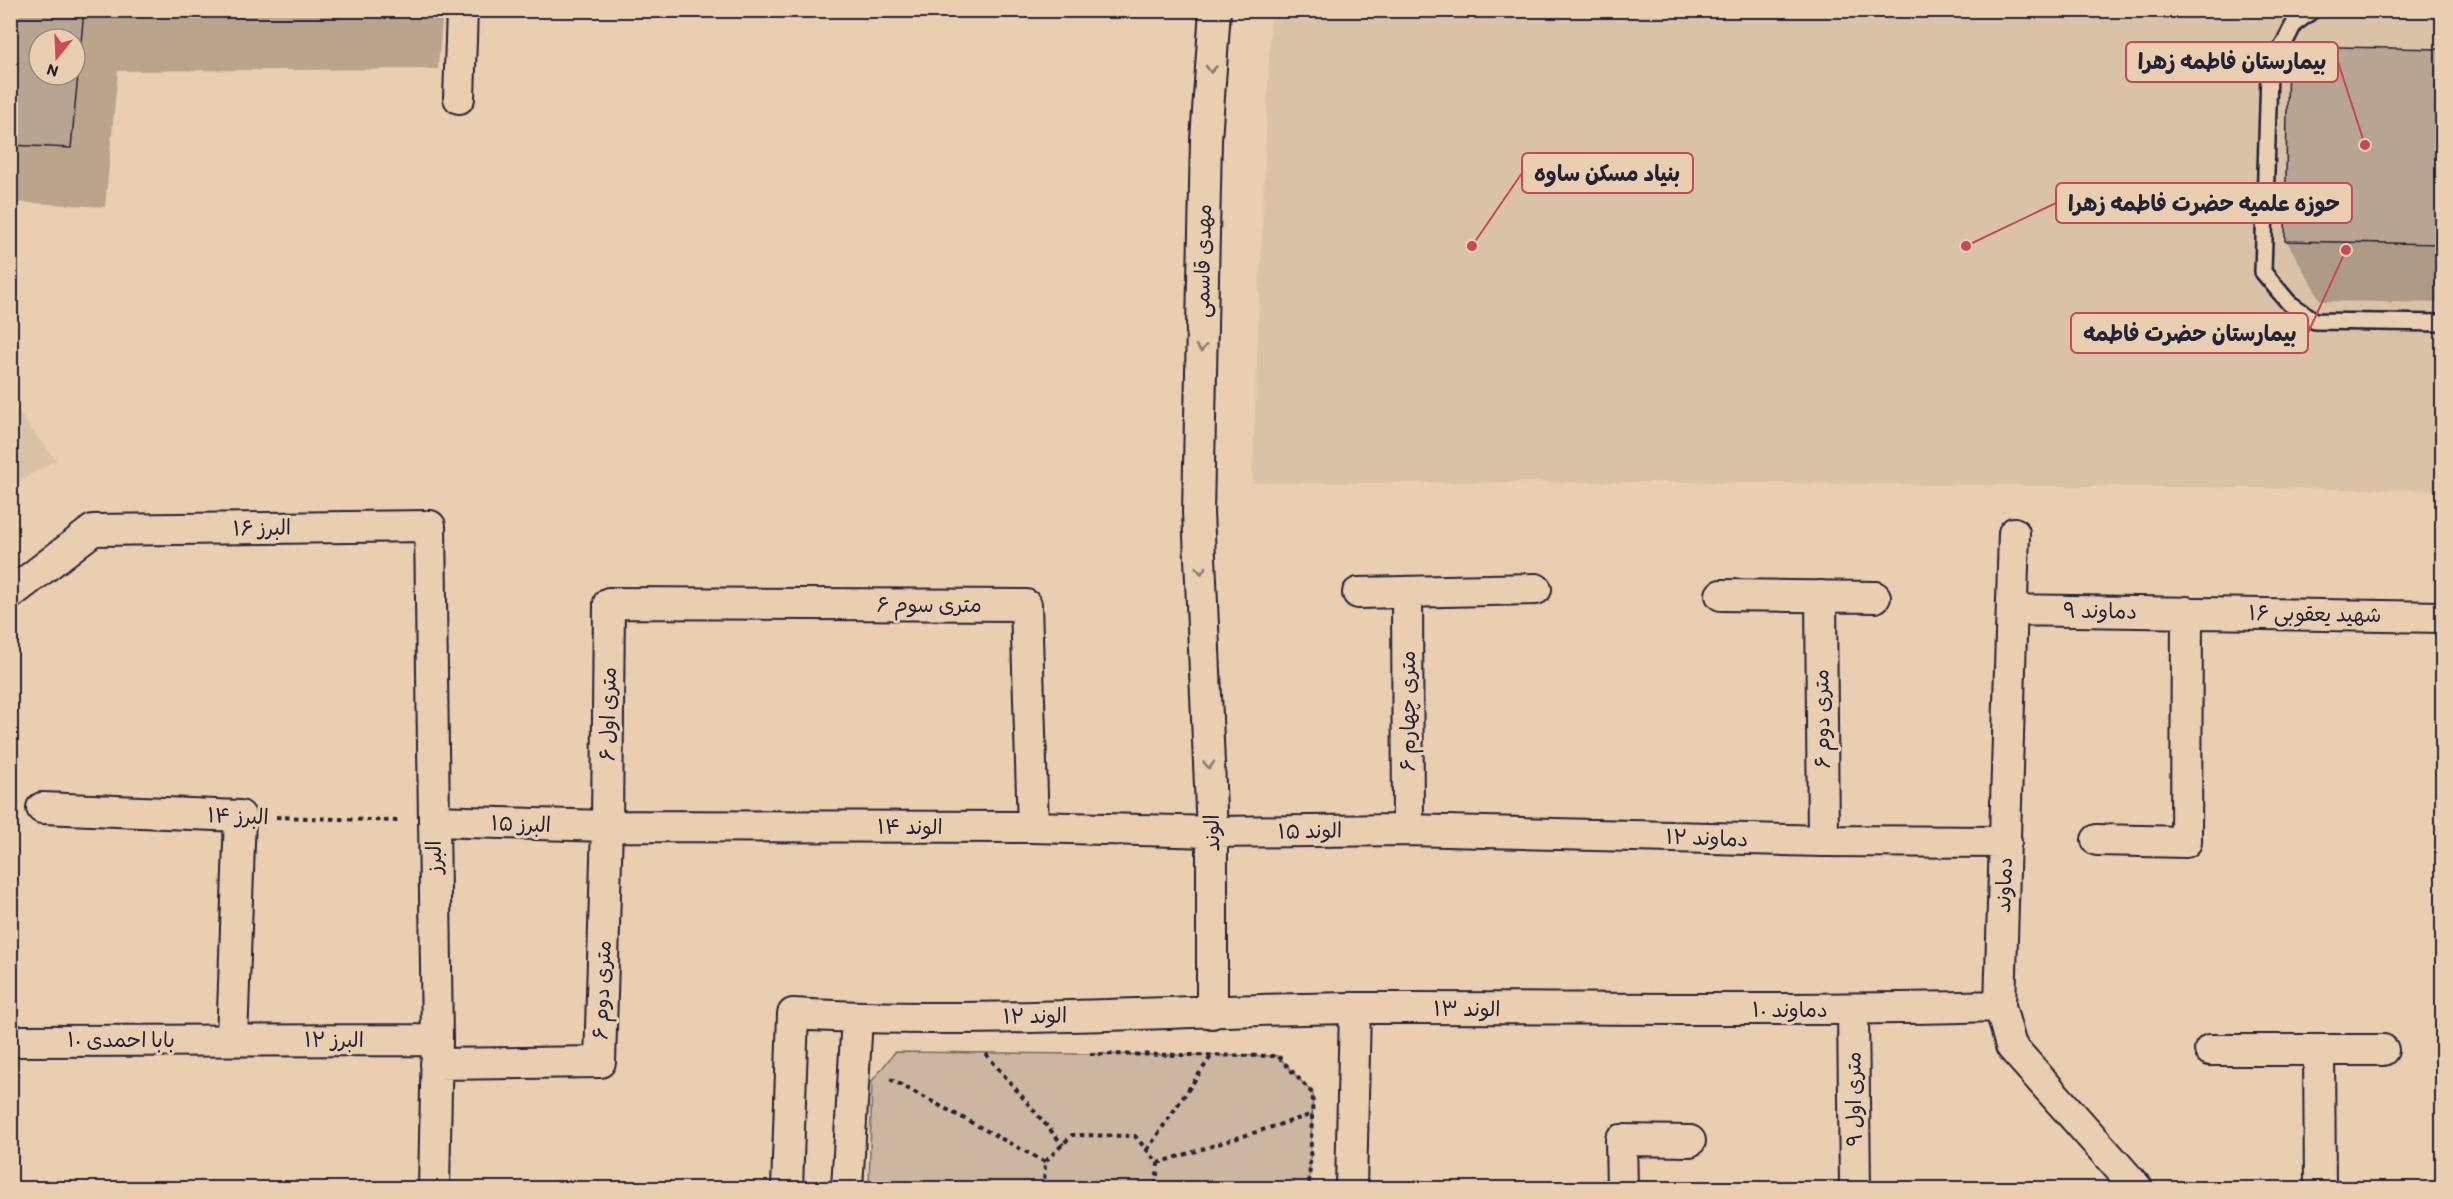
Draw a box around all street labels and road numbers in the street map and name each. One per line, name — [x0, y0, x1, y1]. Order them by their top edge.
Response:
street label: مهدی قاسمی — [1189, 204, 1218, 318]
street label: البرز ۱۶ — [233, 514, 291, 542]
street label: ۶ متری سوم — [876, 592, 982, 621]
street label: دماوند ۹ — [2063, 597, 2137, 624]
street label: شهید یعقوبی ۱۶ — [2248, 600, 2382, 629]
street label: ۶ متری چهارم — [1395, 651, 1424, 771]
street label: ۶ متری اول — [594, 667, 621, 761]
street label: ۶ متری دوم — [1808, 669, 1839, 769]
street label: البرز ۱۴ — [207, 802, 269, 830]
street label: البرز ۱۵ — [491, 810, 551, 838]
street label: الوند ۱۴ — [877, 814, 943, 840]
street label: الوند — [1199, 814, 1225, 852]
street label: الوند ۱۵ — [1278, 817, 1342, 845]
street label: دماوند ۱۲ — [1665, 824, 1749, 851]
street label: البرز — [421, 840, 447, 876]
street label: دماوند — [1990, 857, 2017, 913]
street label: ۶ متری دوم — [587, 940, 620, 1040]
street label: الوند ۱۳ — [1434, 996, 1500, 1022]
street label: دماوند ۱۰ — [1752, 997, 1828, 1022]
street label: الوند ۱۲ — [1003, 1002, 1067, 1030]
street label: بابا احمدی ۱۰ — [67, 1027, 175, 1053]
street label: البرز ۱۲ — [304, 1027, 364, 1053]
street label: ۹ متری اول — [1840, 1051, 1867, 1147]

